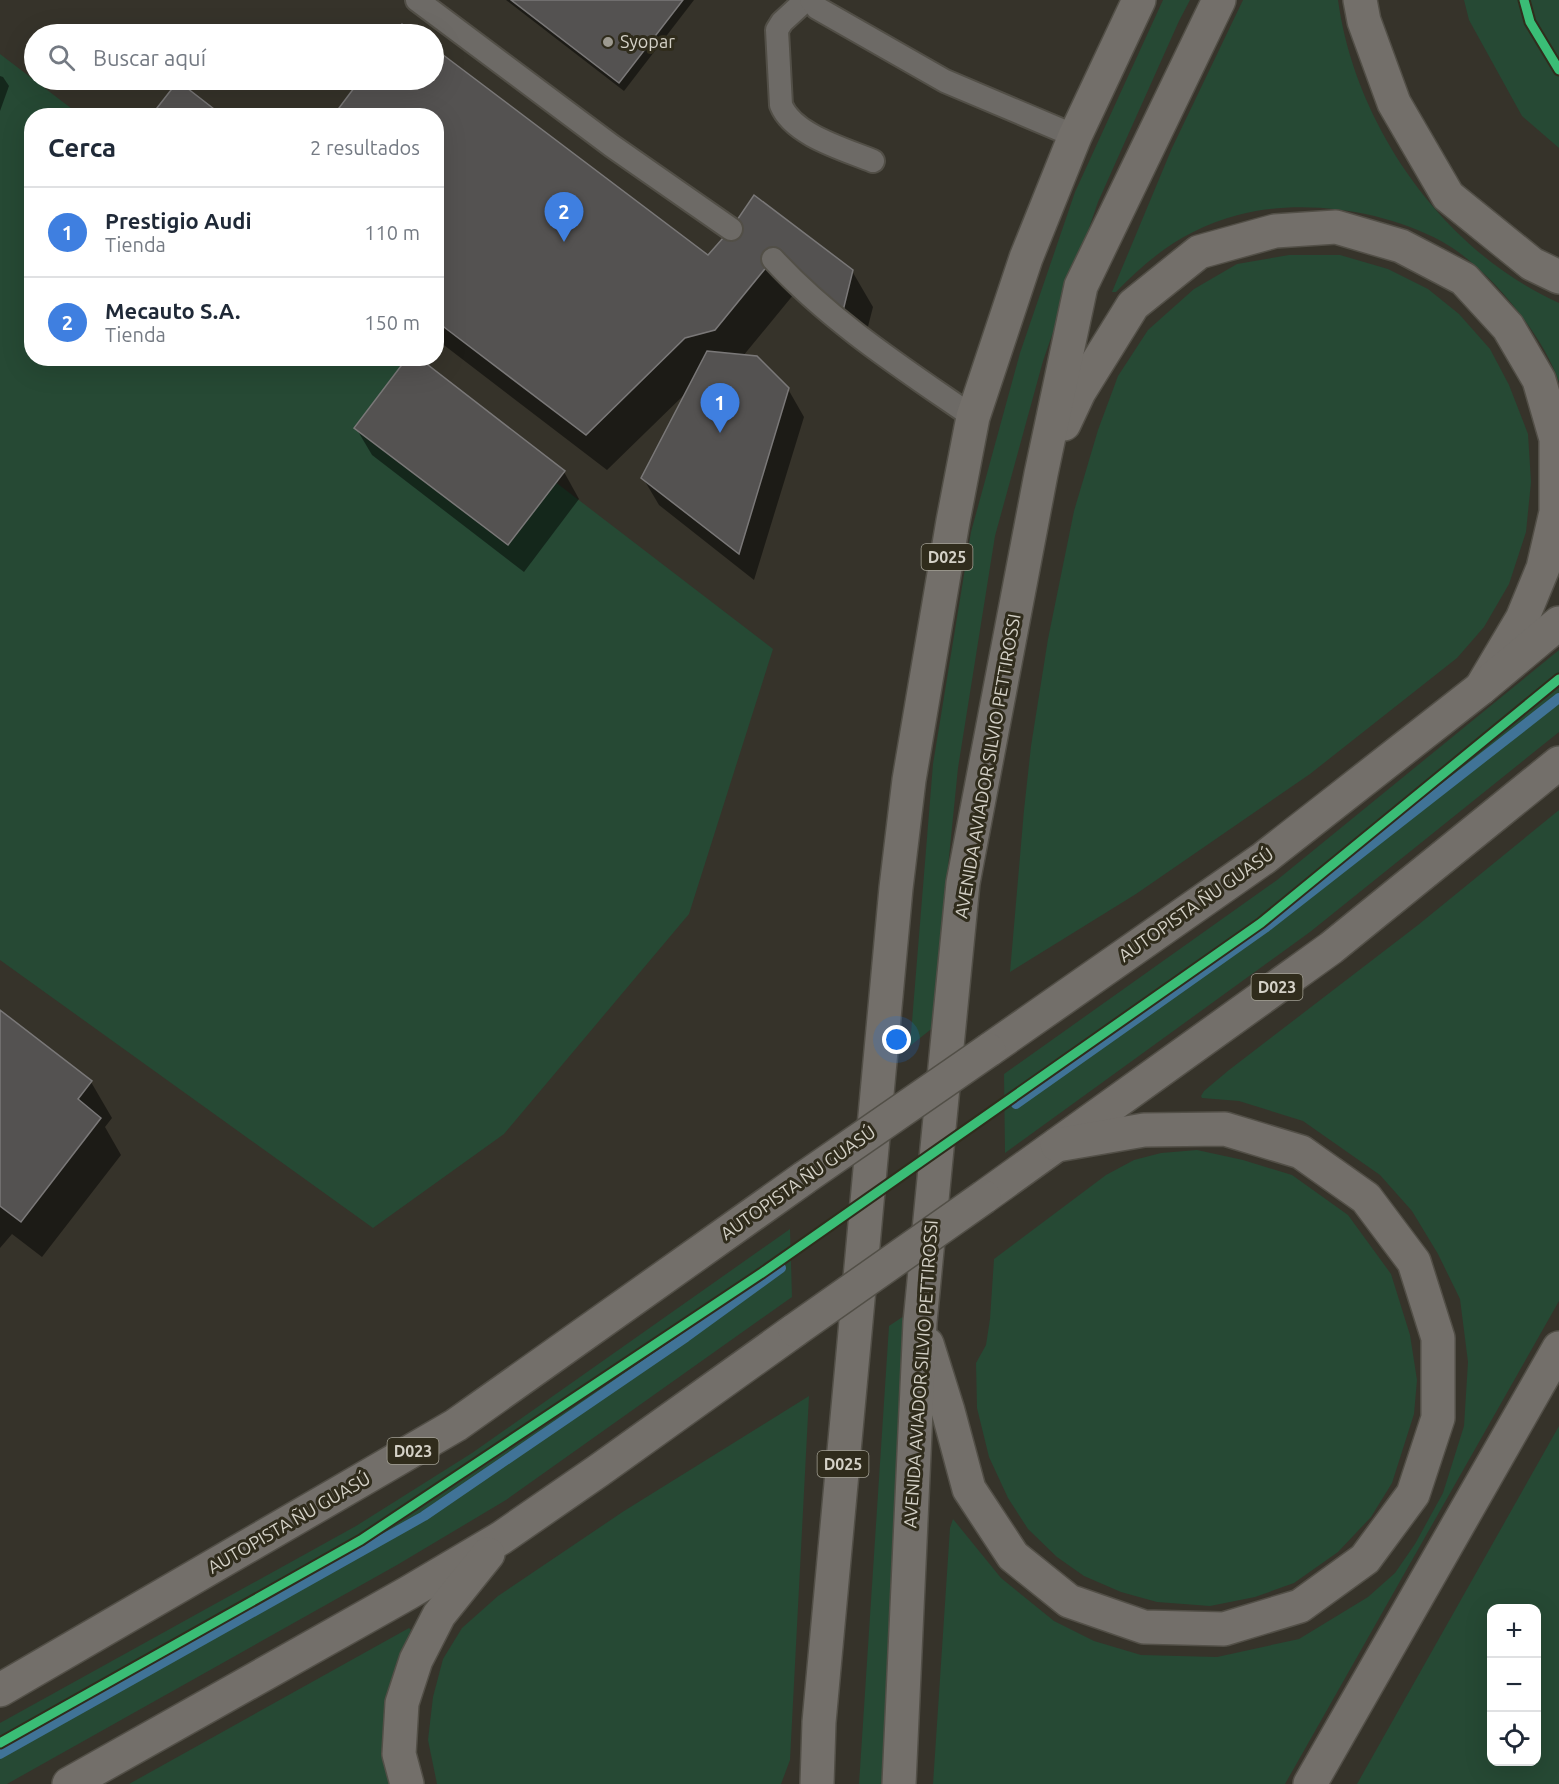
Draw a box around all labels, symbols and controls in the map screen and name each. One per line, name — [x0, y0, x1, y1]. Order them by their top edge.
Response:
search box — [24, 24, 444, 90]
place label: Syopar — [620, 31, 675, 51]
marker: Syopar — [601, 35, 615, 49]
icon: search — [45, 41, 78, 74]
text: Buscar aquí — [93, 45, 206, 70]
text: Cerca — [48, 133, 116, 162]
text: 2 resultados — [310, 136, 420, 159]
pin: 2 — [544, 192, 584, 242]
text: Prestigio Audi — [105, 208, 252, 233]
text: 1 — [62, 221, 73, 244]
text: 110 m — [364, 221, 420, 244]
text: Tienda — [105, 233, 166, 256]
text: Mecauto S.A. — [105, 298, 240, 323]
text: 2 — [62, 311, 73, 334]
text: 150 m — [364, 311, 420, 334]
text: Tienda — [105, 323, 166, 346]
pin: 1 — [700, 384, 740, 433]
road number: D025 — [922, 544, 972, 570]
street label: AVENIDA AVIADOR SILVIO PETTIROSSI — [950, 612, 1024, 920]
street label: AUTOPISTA ÑU GUASÚ — [1114, 842, 1277, 965]
road number: D023 — [1252, 974, 1302, 1000]
your location — [882, 1025, 911, 1054]
street label: AUTOPISTA ÑU GUASÚ — [716, 1120, 879, 1243]
street label: AVENIDA AVIADOR SILVIO PETTIROSSI — [899, 1219, 941, 1529]
road number: D023 — [388, 1438, 438, 1464]
road number: D025 — [818, 1451, 868, 1477]
street label: AUTOPISTA ÑU GUASÚ — [203, 1467, 373, 1577]
map controls — [1487, 1604, 1541, 1766]
button: + — [1487, 1604, 1541, 1658]
button: − — [1487, 1658, 1541, 1712]
button: locate — [1487, 1712, 1541, 1766]

